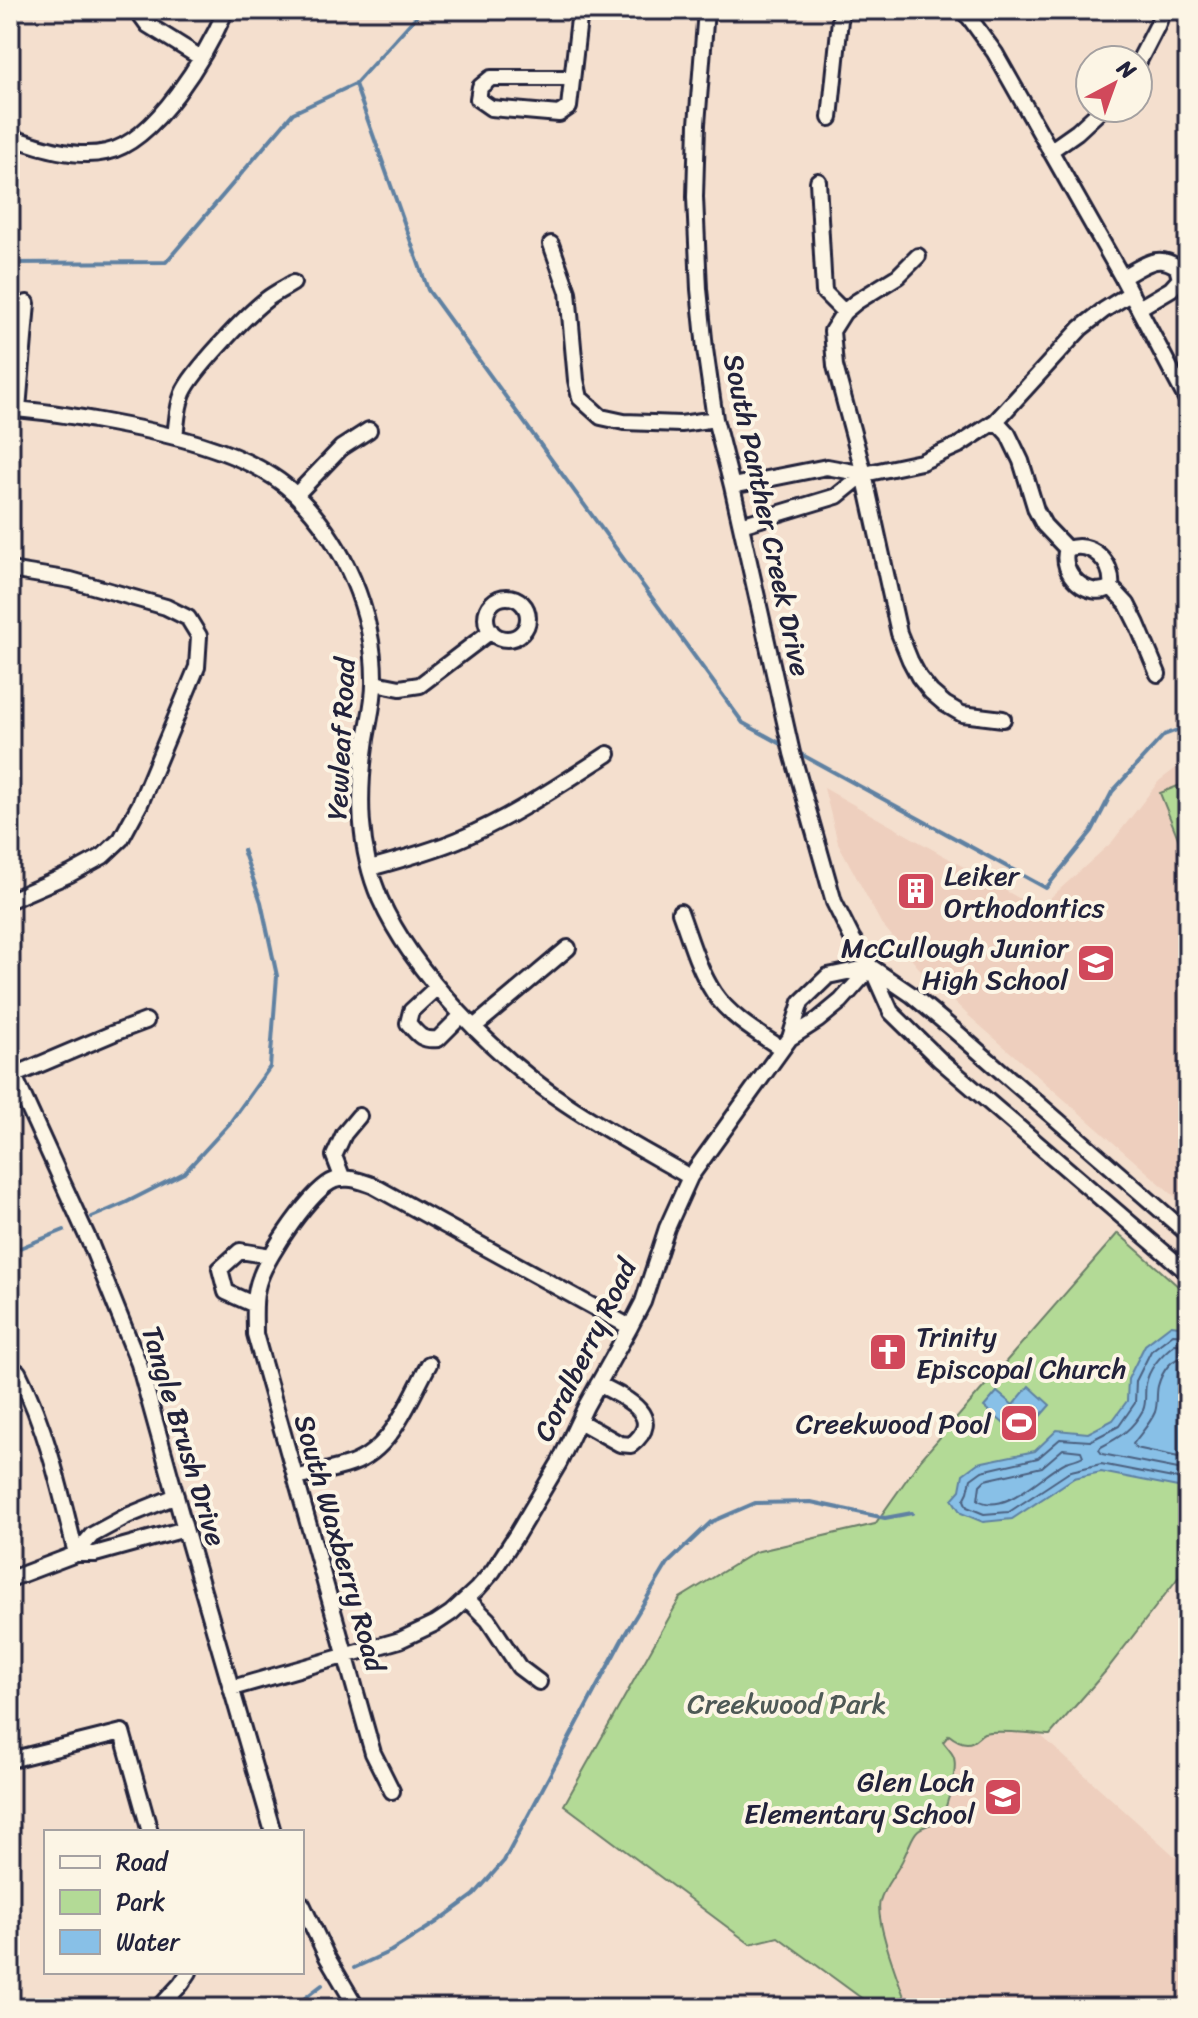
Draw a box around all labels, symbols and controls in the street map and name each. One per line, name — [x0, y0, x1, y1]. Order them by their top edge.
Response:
north arrow — [1074, 44, 1154, 124]
text: N — [1107, 49, 1146, 89]
street label: South Panther Creek Drive — [709, 349, 825, 681]
street label: Yewleaf Road — [312, 655, 370, 821]
place label: Leiker Orthodontics — [944, 851, 1105, 932]
building icon: Leiker Orthodontics — [895, 870, 937, 912]
place label: McCullough Junior High School — [841, 923, 1070, 1004]
school or university icon: McCullough Junior High School — [1075, 942, 1117, 984]
street label: Coralberry Road — [520, 1248, 651, 1450]
place label: Trinity Episcopal Church — [916, 1312, 1127, 1393]
street label: Tangle Brush Drive — [127, 1320, 241, 1552]
church icon: Trinity Episcopal Church — [867, 1331, 909, 1373]
place label: Creekwood Pool — [796, 1399, 992, 1448]
sports icon: Creekwood Pool — [998, 1402, 1040, 1444]
street label: South Waxberry Road — [280, 1408, 401, 1680]
park label: Creekwood Park — [687, 1679, 887, 1728]
place label: Glen Loch Elementary School — [744, 1757, 976, 1838]
school or university icon: Glen Loch Elementary School — [982, 1776, 1024, 1818]
legend — [44, 1830, 304, 1974]
text: Road — [116, 1841, 170, 1883]
text: Park — [116, 1881, 165, 1923]
text: Water — [116, 1921, 181, 1963]

